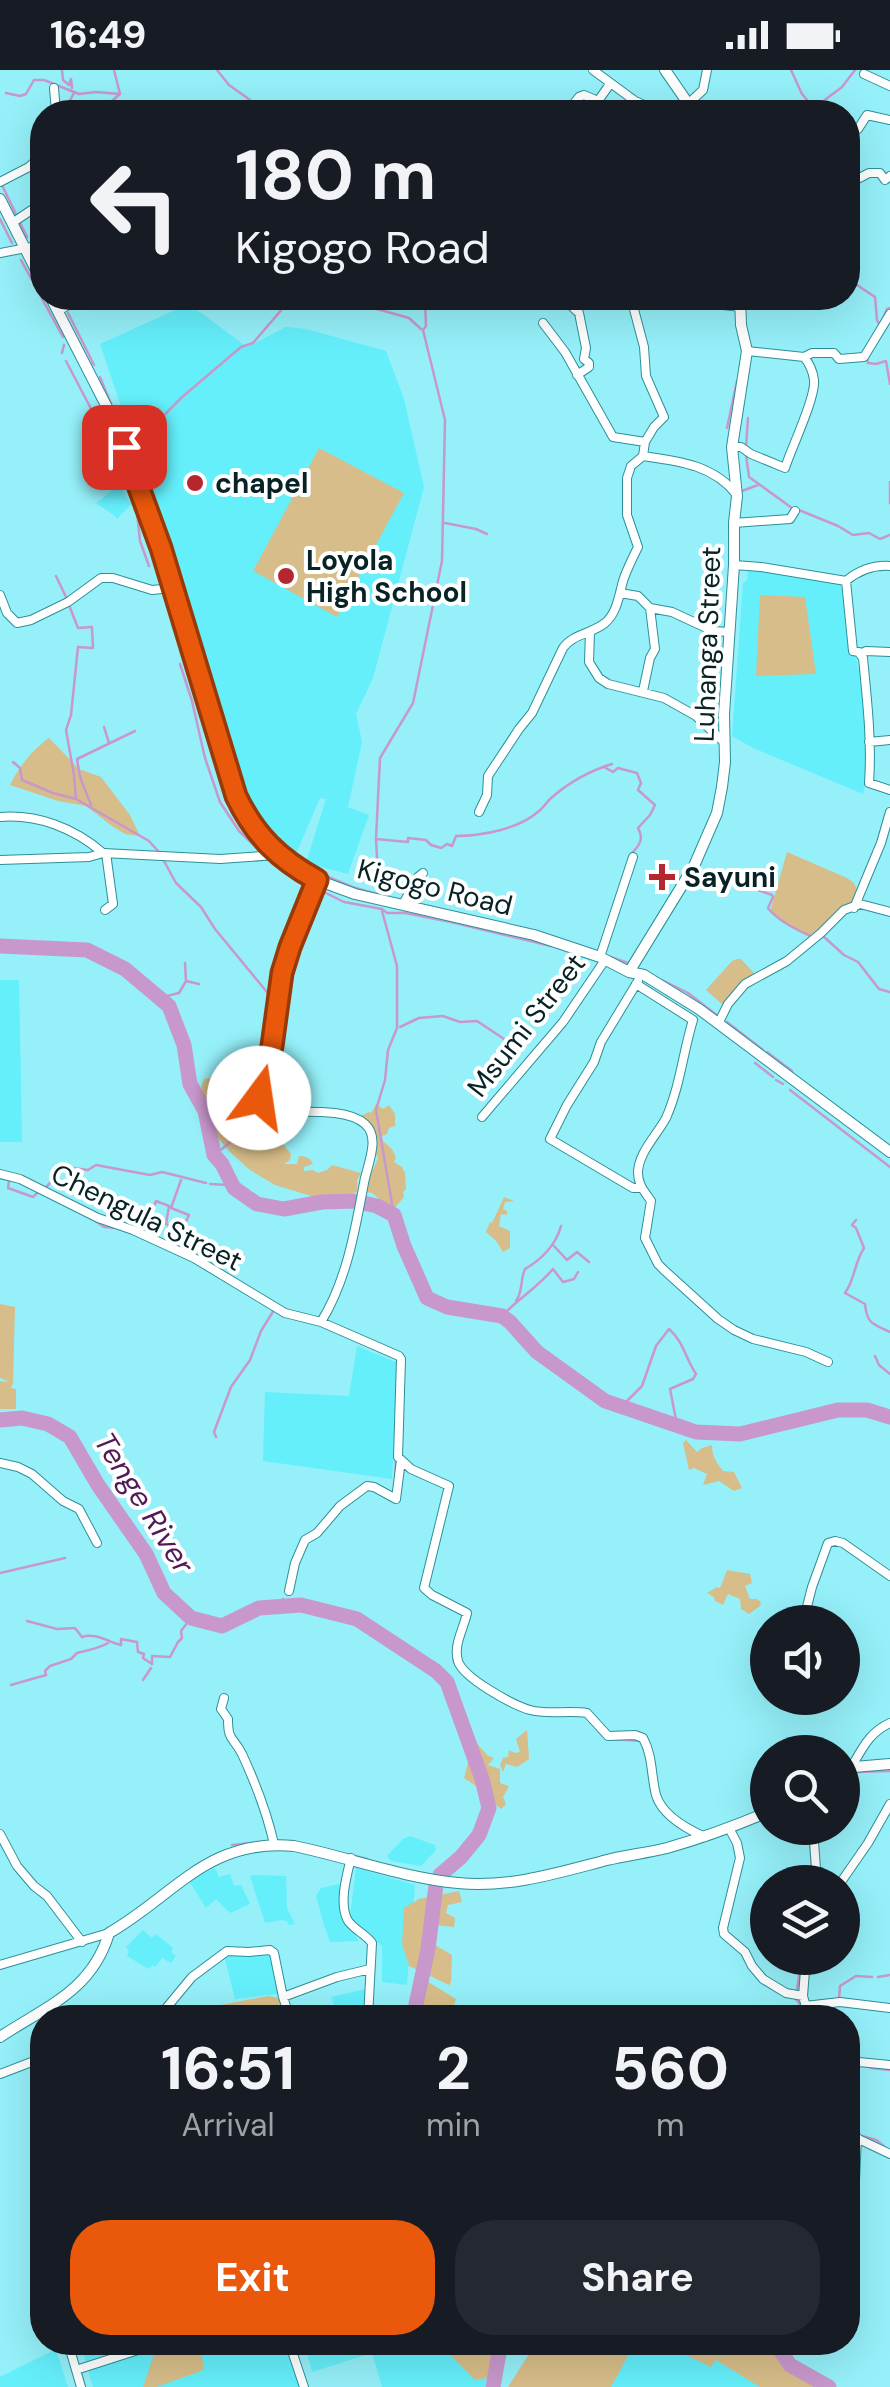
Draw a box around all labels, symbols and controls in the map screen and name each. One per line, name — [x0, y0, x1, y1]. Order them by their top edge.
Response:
text: 16:49 — [50, 10, 146, 60]
text: 180 m — [235, 130, 436, 221]
icon: left — [70, 140, 200, 270]
text: Kigogo Road — [235, 218, 490, 277]
pin — [82, 405, 167, 490]
icon: arrive — [97, 420, 152, 475]
place label: chapel — [215, 465, 308, 502]
marker: chapel — [184, 472, 206, 494]
place label: Loyola High School — [306, 542, 467, 611]
street label: Luhanga Street — [686, 545, 729, 743]
marker: Loyola High School — [275, 565, 297, 587]
street label: Kigogo Road — [354, 850, 516, 925]
place label: Sayuni — [684, 859, 776, 896]
marker: Sayuni — [649, 864, 675, 890]
street label: Msumi Street — [459, 946, 594, 1105]
position arrow — [207, 1046, 311, 1150]
street label: Chengula Street — [45, 1155, 248, 1280]
water label: Tenge River — [86, 1425, 204, 1581]
map controls — [750, 1605, 860, 1975]
button: sound — [750, 1605, 860, 1715]
button: search — [750, 1735, 860, 1845]
button: layers — [750, 1865, 860, 1975]
text: 16:51 — [161, 2029, 295, 2108]
text: 2 — [436, 2029, 471, 2108]
text: 560 — [611, 2029, 729, 2108]
text: Arrival — [181, 2104, 275, 2146]
text: min — [426, 2104, 481, 2146]
text: m — [656, 2104, 685, 2146]
button: Exit — [70, 2220, 435, 2335]
button: Share — [455, 2220, 820, 2335]

